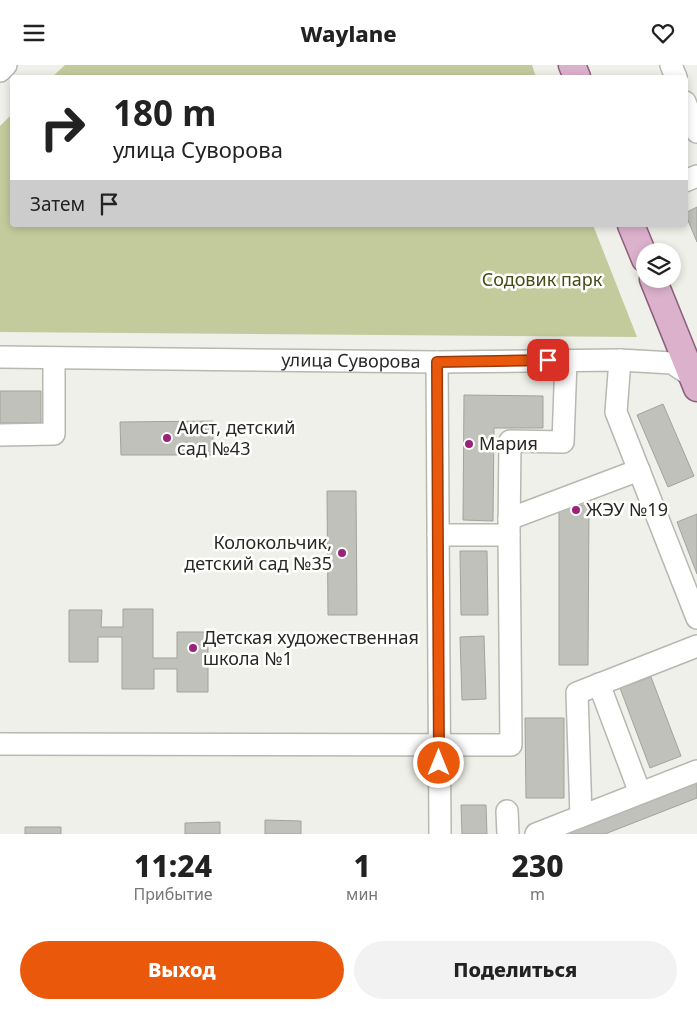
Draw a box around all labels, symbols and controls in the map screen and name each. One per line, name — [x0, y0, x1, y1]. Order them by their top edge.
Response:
text: Waylane — [300, 18, 397, 48]
icon: menu — [20, 19, 48, 47]
icon: heart — [649, 19, 677, 47]
text: 180 m — [113, 89, 216, 136]
icon: right — [30, 95, 95, 160]
text: улица Суворова — [113, 134, 283, 164]
icon: arrive — [95, 190, 123, 218]
text: Затем — [30, 191, 85, 217]
map controls — [636, 243, 681, 288]
button: layers — [636, 243, 681, 288]
park label: Содовик парк — [482, 267, 603, 291]
pin — [527, 339, 569, 381]
icon: arrive — [534, 346, 562, 374]
street label: улица Суворова — [281, 347, 421, 373]
place label: Аист, детский сад №43 — [177, 415, 295, 460]
place label: Мария — [479, 431, 538, 455]
marker: Аист, детский сад №43 — [161, 432, 173, 444]
marker: Мария — [463, 438, 475, 450]
place label: ЖЭУ №19 — [586, 497, 668, 521]
marker: ЖЭУ №19 — [570, 504, 582, 516]
place label: Колокольчик, детский сад №35 — [184, 530, 332, 575]
marker: Колокольчик, детский сад №35 — [336, 547, 348, 559]
place label: Детская художественная школа №1 — [203, 625, 419, 670]
marker: Детская художественная школа №1 — [187, 642, 199, 654]
position arrow — [412, 736, 464, 788]
text: 11:24 — [134, 845, 212, 886]
text: 1 — [353, 845, 371, 886]
text: 230 — [512, 845, 564, 886]
text: Прибытие — [133, 883, 213, 905]
text: мин — [346, 883, 378, 905]
text: m — [530, 883, 545, 905]
button: Выход — [20, 941, 344, 999]
button: Поделиться — [354, 941, 677, 999]

